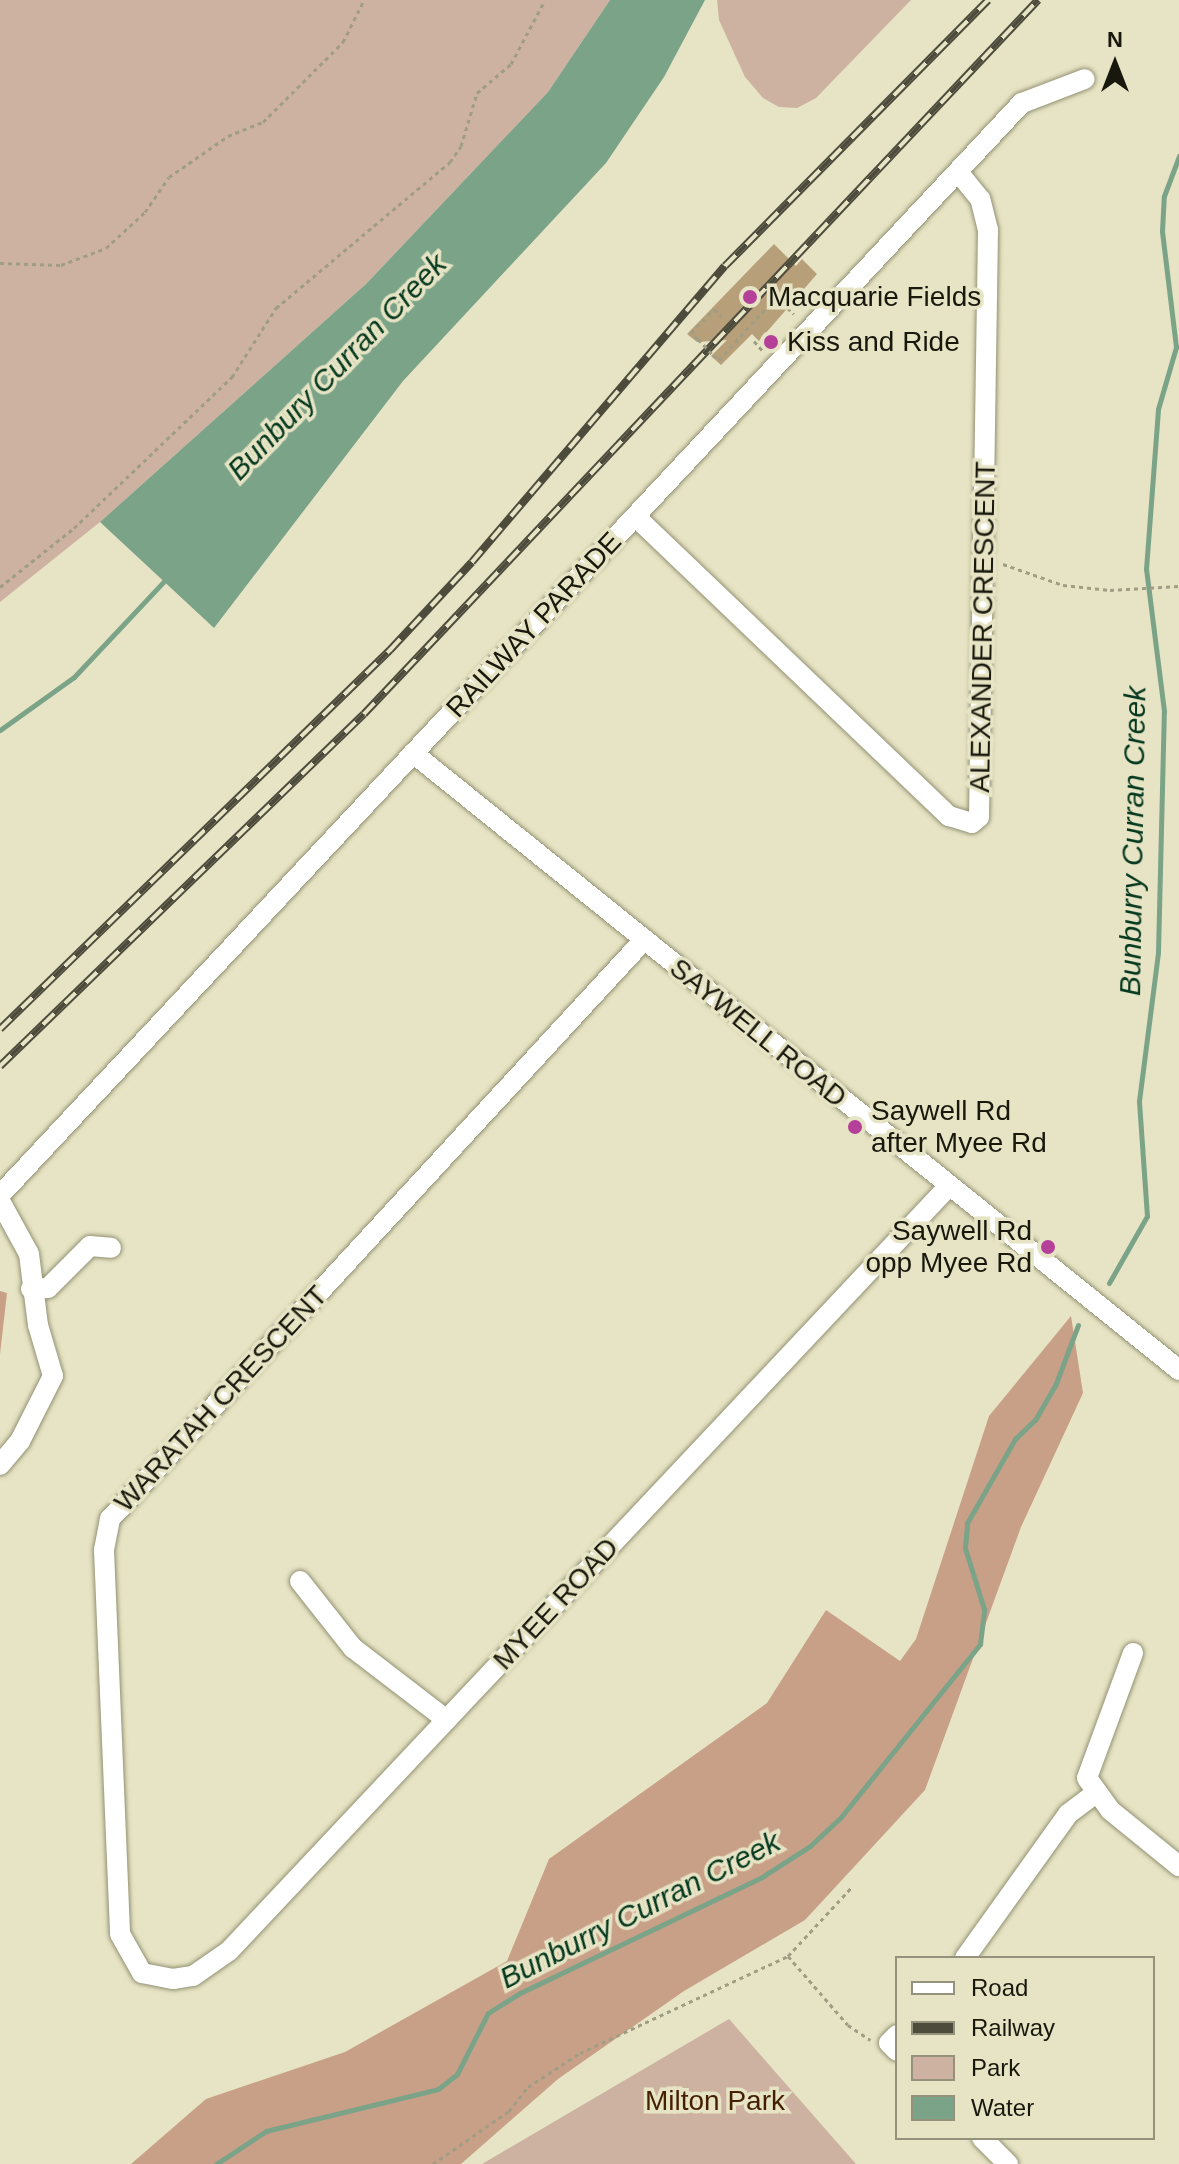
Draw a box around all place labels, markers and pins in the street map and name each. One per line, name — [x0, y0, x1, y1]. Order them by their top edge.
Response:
place label: Macquarie Fields — [768, 280, 981, 314]
marker: Macquarie Fields — [739, 286, 761, 308]
place label: Kiss and Ride — [787, 325, 960, 359]
marker: Kiss and Ride — [762, 333, 780, 351]
place label: Saywell Rd after Myee Rd — [871, 1094, 1047, 1160]
marker: Saywell Rd after Myee Rd — [846, 1118, 864, 1136]
place label: Saywell Rd opp Myee Rd — [865, 1214, 1032, 1280]
marker: Saywell Rd opp Myee Rd — [1039, 1238, 1057, 1256]

